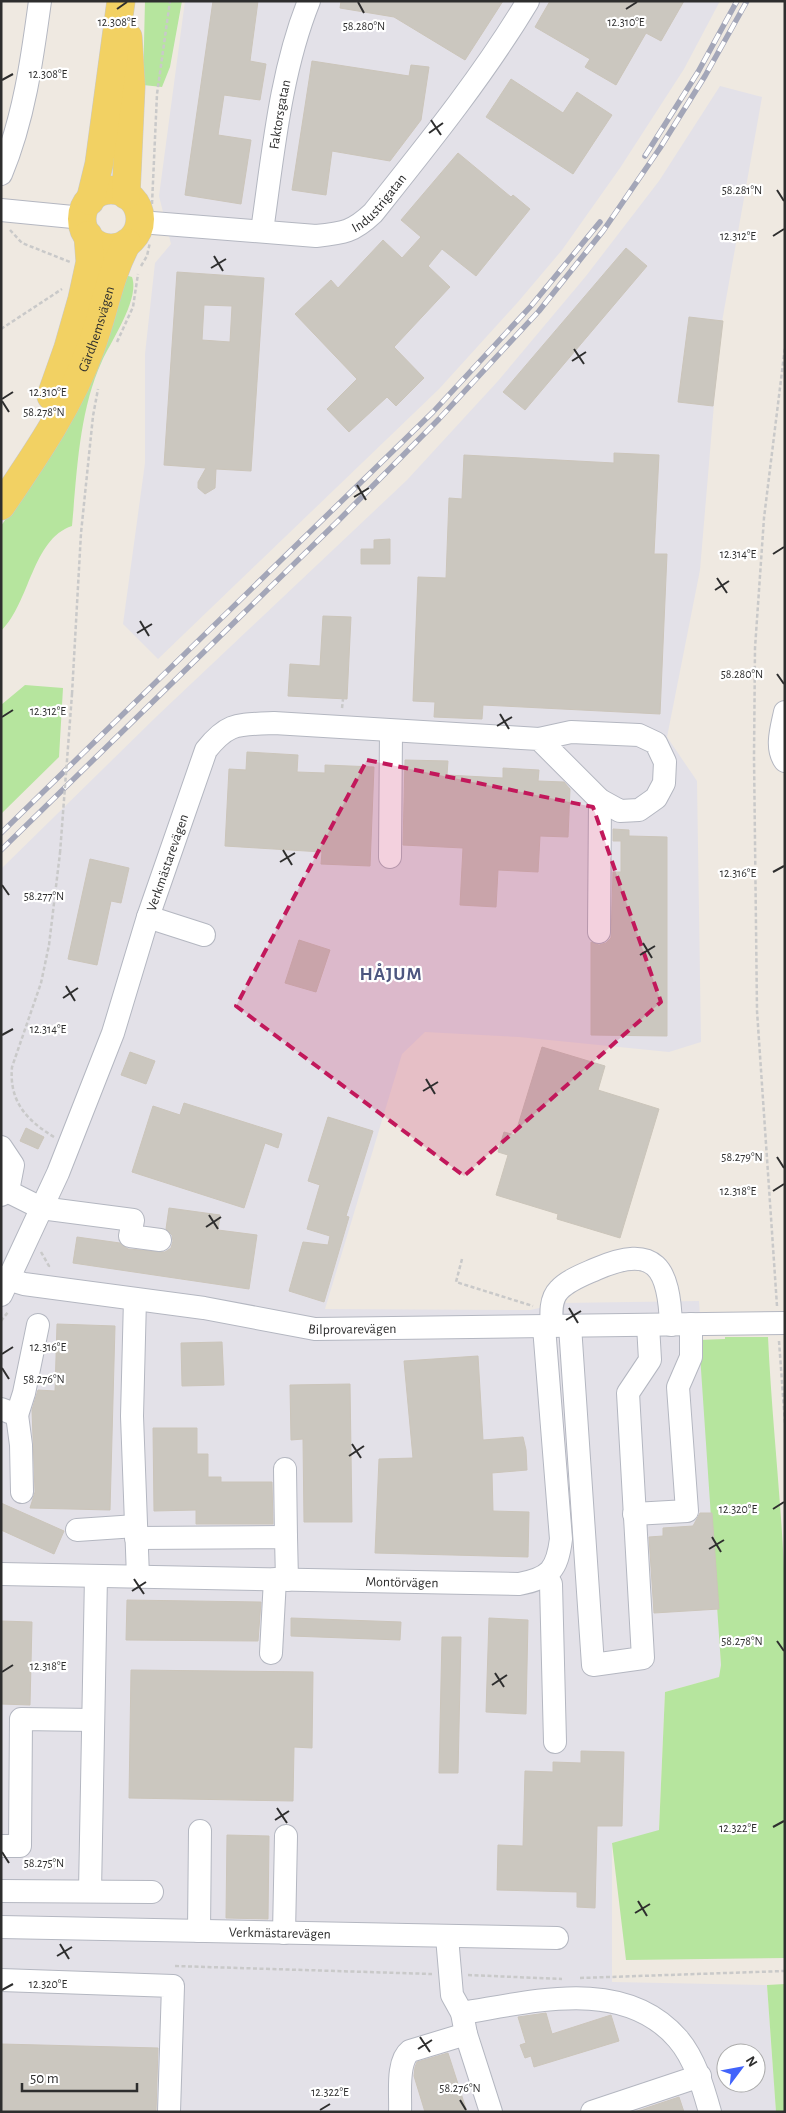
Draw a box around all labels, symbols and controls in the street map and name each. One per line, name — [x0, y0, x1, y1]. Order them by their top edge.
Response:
text: 12.308°E — [98, 16, 137, 28]
text: 12.310°E — [607, 16, 645, 28]
text: 58.280°N — [343, 20, 385, 32]
text: 12.308°E — [29, 68, 68, 80]
street label: Faktorsgatan — [267, 78, 293, 150]
street label: Industrigatan — [350, 172, 409, 235]
text: 58.281°N — [722, 184, 762, 196]
text: 12.312°E — [720, 230, 756, 242]
street label: Gärdhemsvägen — [76, 285, 117, 374]
text: 12.310°E — [29, 386, 67, 398]
text: 58.278°N — [23, 406, 65, 418]
text: 12.314°E — [720, 548, 756, 560]
text: 58.280°N — [721, 668, 763, 680]
text: 12.312°E — [30, 705, 66, 717]
street label: Verkmästarevägen — [145, 812, 191, 913]
text: 12.316°E — [720, 867, 756, 879]
text: 58.277°N — [24, 890, 64, 902]
district label: HÅJUM — [359, 963, 423, 984]
text: 12.314°E — [30, 1023, 66, 1035]
text: 58.279°N — [721, 1151, 763, 1163]
text: 12.318°E — [720, 1185, 756, 1197]
street label: Bilprovarevägen — [307, 1322, 397, 1337]
text: 12.316°E — [30, 1341, 66, 1353]
text: 58.276°N — [23, 1373, 65, 1385]
text: 12.320°E — [719, 1503, 757, 1515]
street label: Montörvägen — [365, 1575, 439, 1590]
text: 58.278°N — [721, 1635, 763, 1647]
text: 12.318°E — [30, 1660, 66, 1672]
text: 12.322°E — [719, 1822, 757, 1834]
text: 58.275°N — [24, 1857, 64, 1869]
street label: Verkmästarevägen — [229, 1926, 331, 1942]
text: 12.320°E — [29, 1978, 67, 1990]
north arrow — [716, 2043, 766, 2093]
text: N — [743, 2054, 760, 2069]
scale bar — [22, 2060, 138, 2092]
text: 50 m — [30, 2071, 59, 2086]
text: 58.276°N — [439, 2082, 481, 2094]
text: 12.322°E — [311, 2086, 349, 2098]

